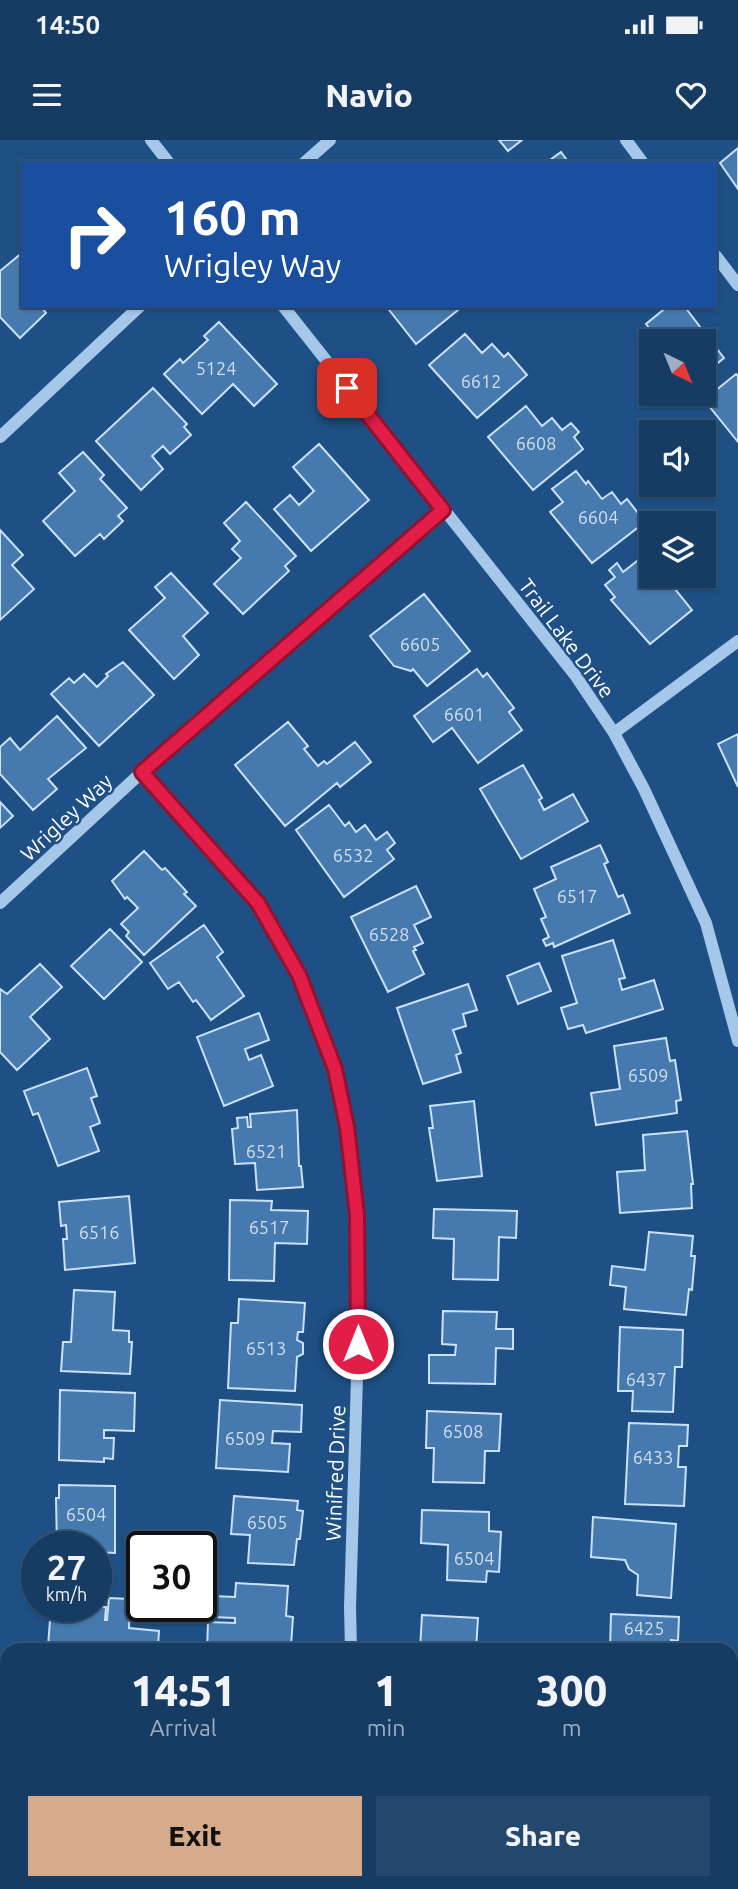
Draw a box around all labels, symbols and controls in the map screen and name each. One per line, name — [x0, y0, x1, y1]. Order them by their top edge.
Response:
text: 14:50 — [35, 10, 100, 39]
icon: menu — [28, 76, 66, 114]
icon: heart — [672, 76, 710, 114]
text: Navio — [325, 77, 413, 113]
icon: right — [49, 189, 140, 280]
text: 160 m — [164, 189, 301, 244]
text: Wrigley Way — [164, 247, 341, 283]
north arrow — [639, 329, 716, 406]
map controls — [639, 329, 716, 588]
house number: 5124 — [196, 358, 236, 378]
pin — [317, 358, 377, 418]
icon: arrive — [328, 369, 366, 407]
house number: 6612 — [461, 371, 501, 391]
button: sound — [639, 420, 716, 497]
house number: 6608 — [516, 433, 556, 453]
house number: 6604 — [578, 507, 618, 527]
button: layers — [639, 511, 716, 588]
street label: Trail Lake Drive — [514, 574, 620, 702]
house number: 6605 — [400, 634, 440, 654]
house number: 6601 — [444, 704, 484, 724]
street label: Wrigley Way — [15, 769, 117, 865]
house number: 6532 — [333, 845, 373, 865]
house number: 6517 — [557, 886, 597, 906]
house number: 6528 — [369, 924, 409, 944]
house number: 6509 — [628, 1065, 668, 1085]
house number: 6521 — [246, 1141, 286, 1161]
house number: 6517 — [249, 1217, 289, 1237]
house number: 6516 — [79, 1222, 119, 1242]
position arrow — [321, 1307, 395, 1381]
house number: 6513 — [246, 1338, 286, 1358]
house number: 6437 — [626, 1369, 666, 1389]
street label: Winifred Drive — [321, 1404, 349, 1542]
house number: 6508 — [443, 1421, 483, 1441]
house number: 6509 — [225, 1428, 265, 1448]
house number: 6433 — [633, 1447, 673, 1467]
house number: 6504 — [66, 1504, 106, 1524]
house number: 6505 — [247, 1512, 287, 1532]
speed limit sign: 30 — [126, 1531, 217, 1622]
text: 27 — [47, 1547, 86, 1587]
house number: 6504 — [454, 1548, 494, 1568]
text: km/h — [46, 1584, 87, 1604]
house number: 6425 — [624, 1618, 664, 1638]
text: 14:51 — [131, 1667, 236, 1714]
text: 1 — [374, 1667, 398, 1714]
text: 300 — [536, 1667, 607, 1714]
text: Arrival — [150, 1715, 217, 1740]
text: min — [367, 1715, 405, 1740]
text: m — [562, 1715, 582, 1740]
button: Exit — [28, 1796, 362, 1876]
button: Share — [376, 1796, 710, 1876]

